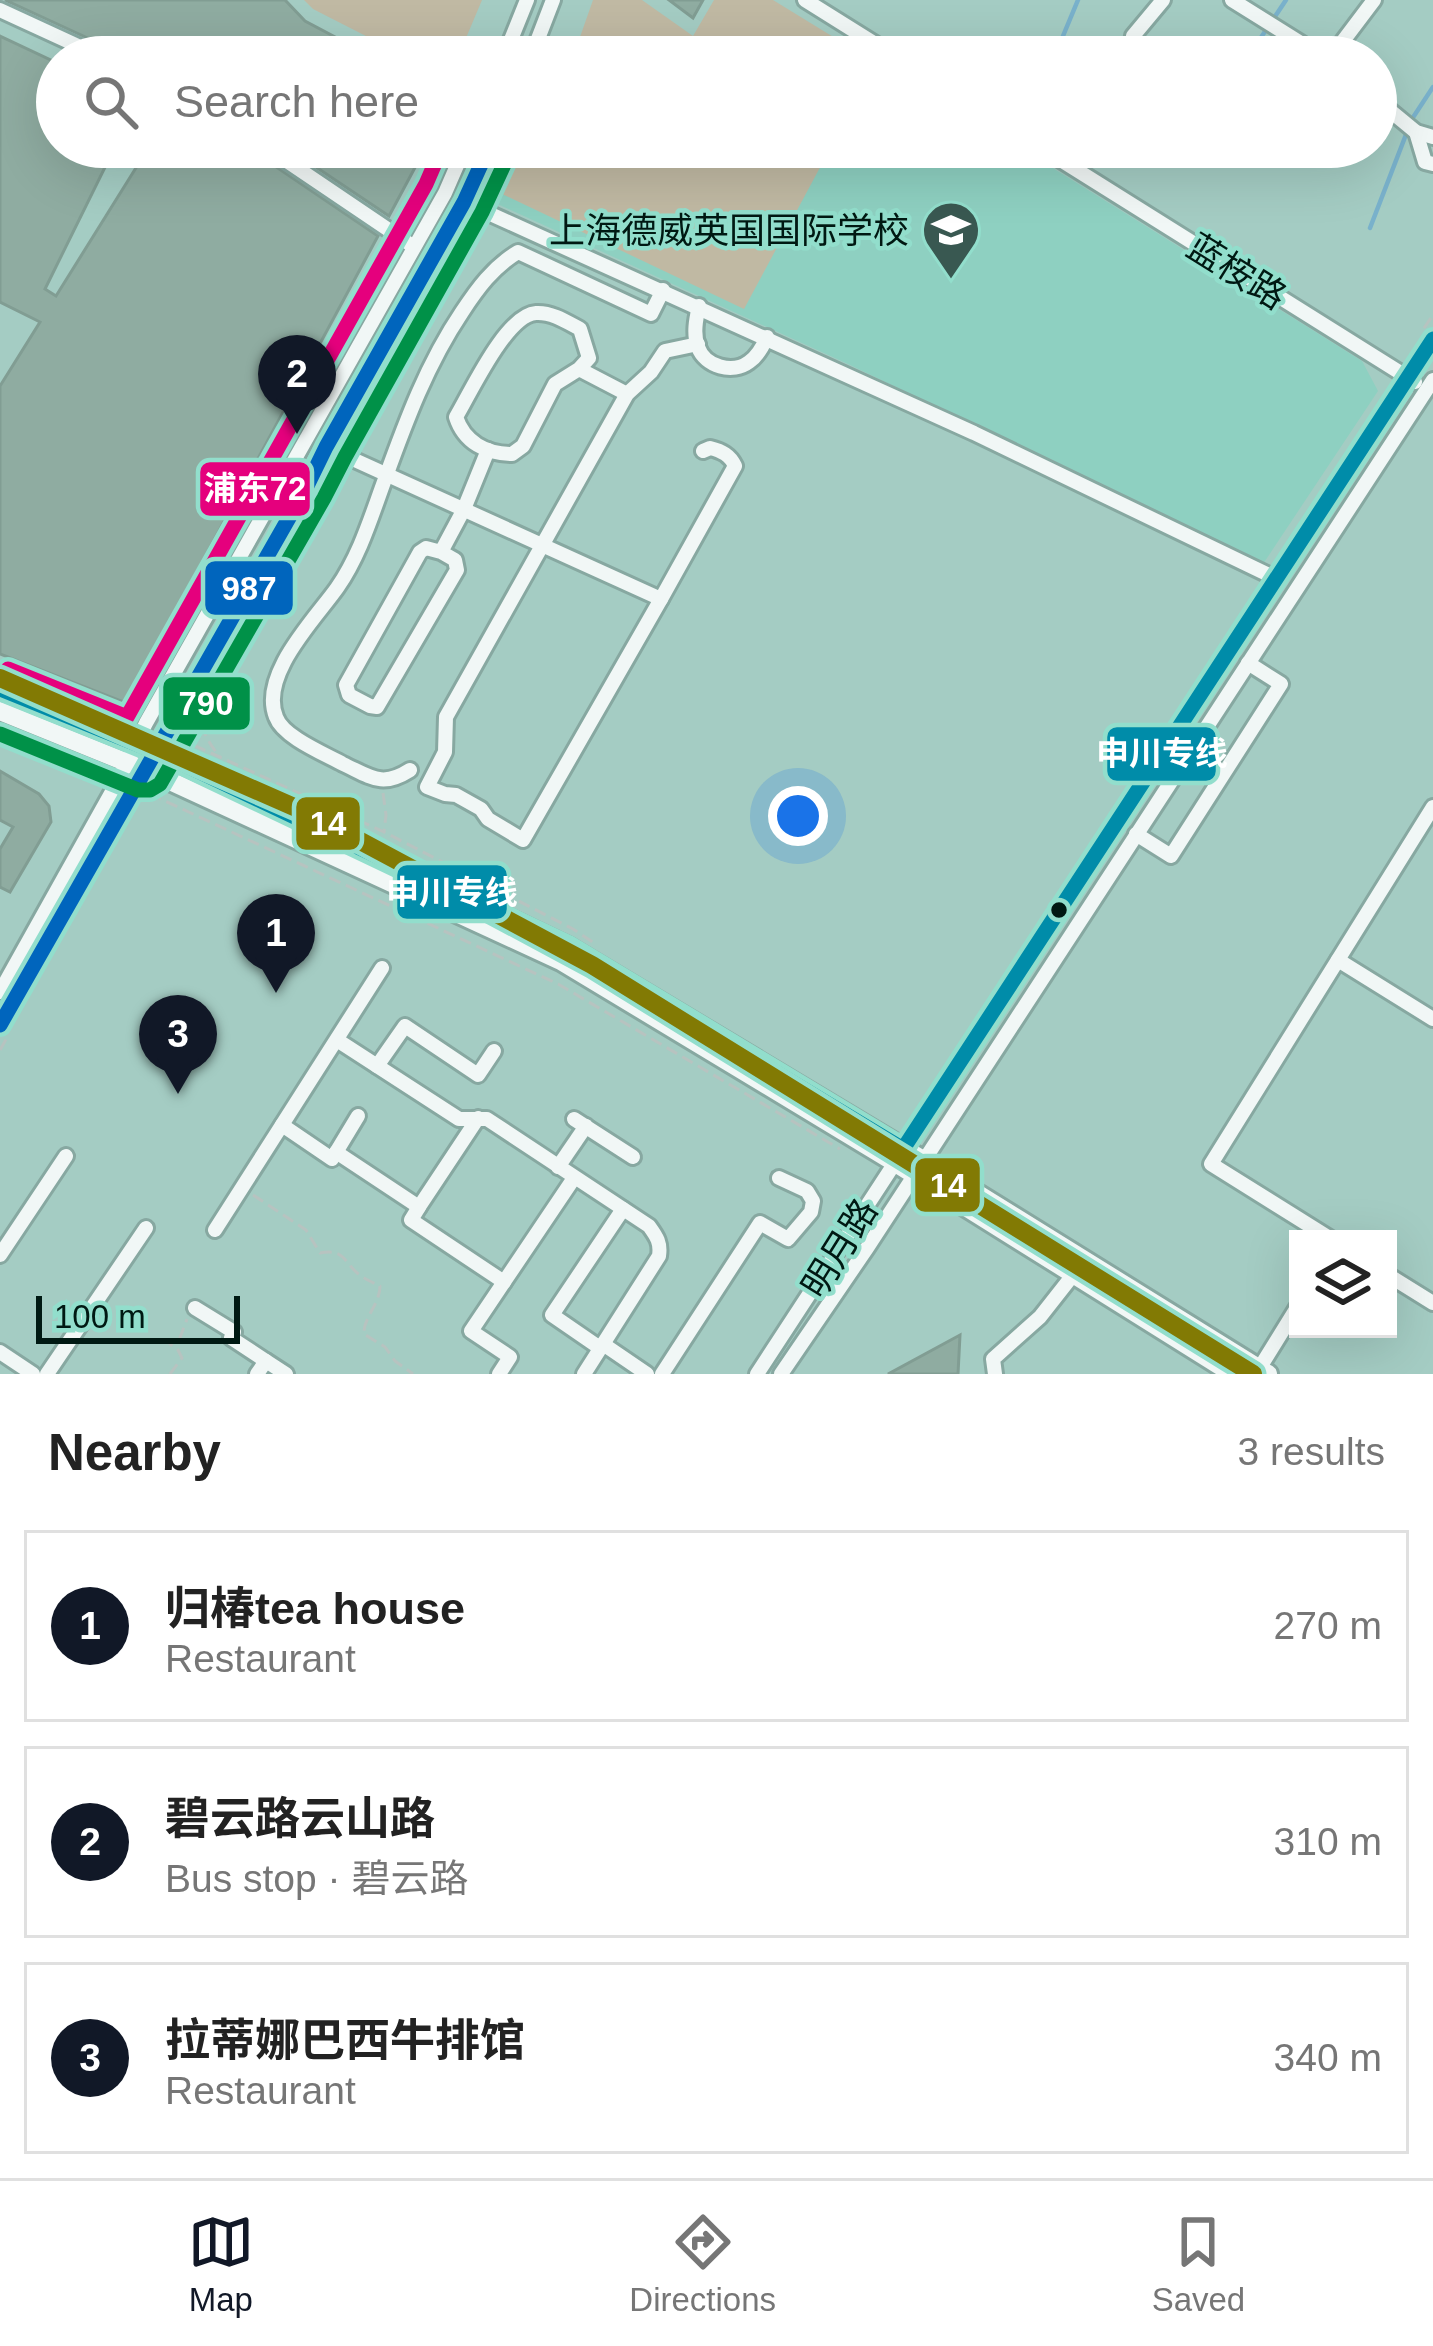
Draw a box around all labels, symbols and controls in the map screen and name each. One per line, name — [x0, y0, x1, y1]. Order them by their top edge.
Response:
search box — [36, 36, 1397, 168]
icon: search — [78, 69, 144, 135]
text: Search here — [174, 76, 419, 127]
school or university icon: 上海德威英国国际学校 — [920, 199, 982, 281]
place label: 上海德威英国国际学校 — [549, 210, 909, 251]
street label: 蓝桉路 — [1180, 225, 1293, 317]
pin: 2 — [258, 335, 336, 434]
line badge: 浦东72 — [198, 460, 312, 518]
text: 浦东72 — [204, 470, 306, 507]
line badge: 987 — [203, 559, 295, 617]
text: 987 — [221, 570, 277, 607]
line badge: 790 — [161, 675, 252, 732]
text: 790 — [178, 685, 234, 722]
line badge: 申川专线 — [1105, 725, 1218, 783]
text: 申川专线 — [1096, 735, 1228, 772]
your location — [768, 786, 828, 846]
line badge: 14 — [294, 795, 362, 852]
text: 14 — [310, 805, 347, 842]
line badge: 申川专线 — [395, 863, 509, 921]
text: 申川专线 — [386, 874, 518, 911]
pin: 1 — [237, 894, 315, 993]
unlabelled marker — [1048, 899, 1070, 921]
pin: 3 — [139, 995, 217, 1094]
line badge: 14 — [913, 1156, 982, 1214]
text: 14 — [930, 1167, 967, 1204]
street label: 明月路 — [793, 1192, 885, 1305]
map controls — [1289, 1230, 1397, 1338]
button: layers — [1289, 1230, 1397, 1338]
scale bar — [36, 1290, 240, 1343]
text: 100 m — [54, 1298, 146, 1335]
text: Nearby — [48, 1424, 221, 1481]
text: 3 results — [1238, 1430, 1385, 1473]
text: 归椿tea house — [165, 1583, 465, 1634]
text: 1 — [79, 1604, 101, 1647]
text: 270 m — [1274, 1604, 1382, 1647]
text: Restaurant — [165, 1637, 356, 1680]
text: 碧云路云山路 — [165, 1793, 435, 1844]
text: 2 — [79, 1820, 101, 1863]
text: 310 m — [1274, 1820, 1382, 1863]
text: Bus stop · 碧云路 — [165, 1857, 468, 1900]
text: 拉蒂娜巴西牛排馆 — [165, 2015, 525, 2066]
text: 3 — [79, 2036, 101, 2079]
text: 340 m — [1274, 2036, 1382, 2079]
text: Restaurant — [165, 2069, 356, 2112]
tab: Map — [188, 2209, 254, 2319]
tab: Directions — [629, 2209, 776, 2319]
tab: Saved — [1152, 2209, 1245, 2319]

